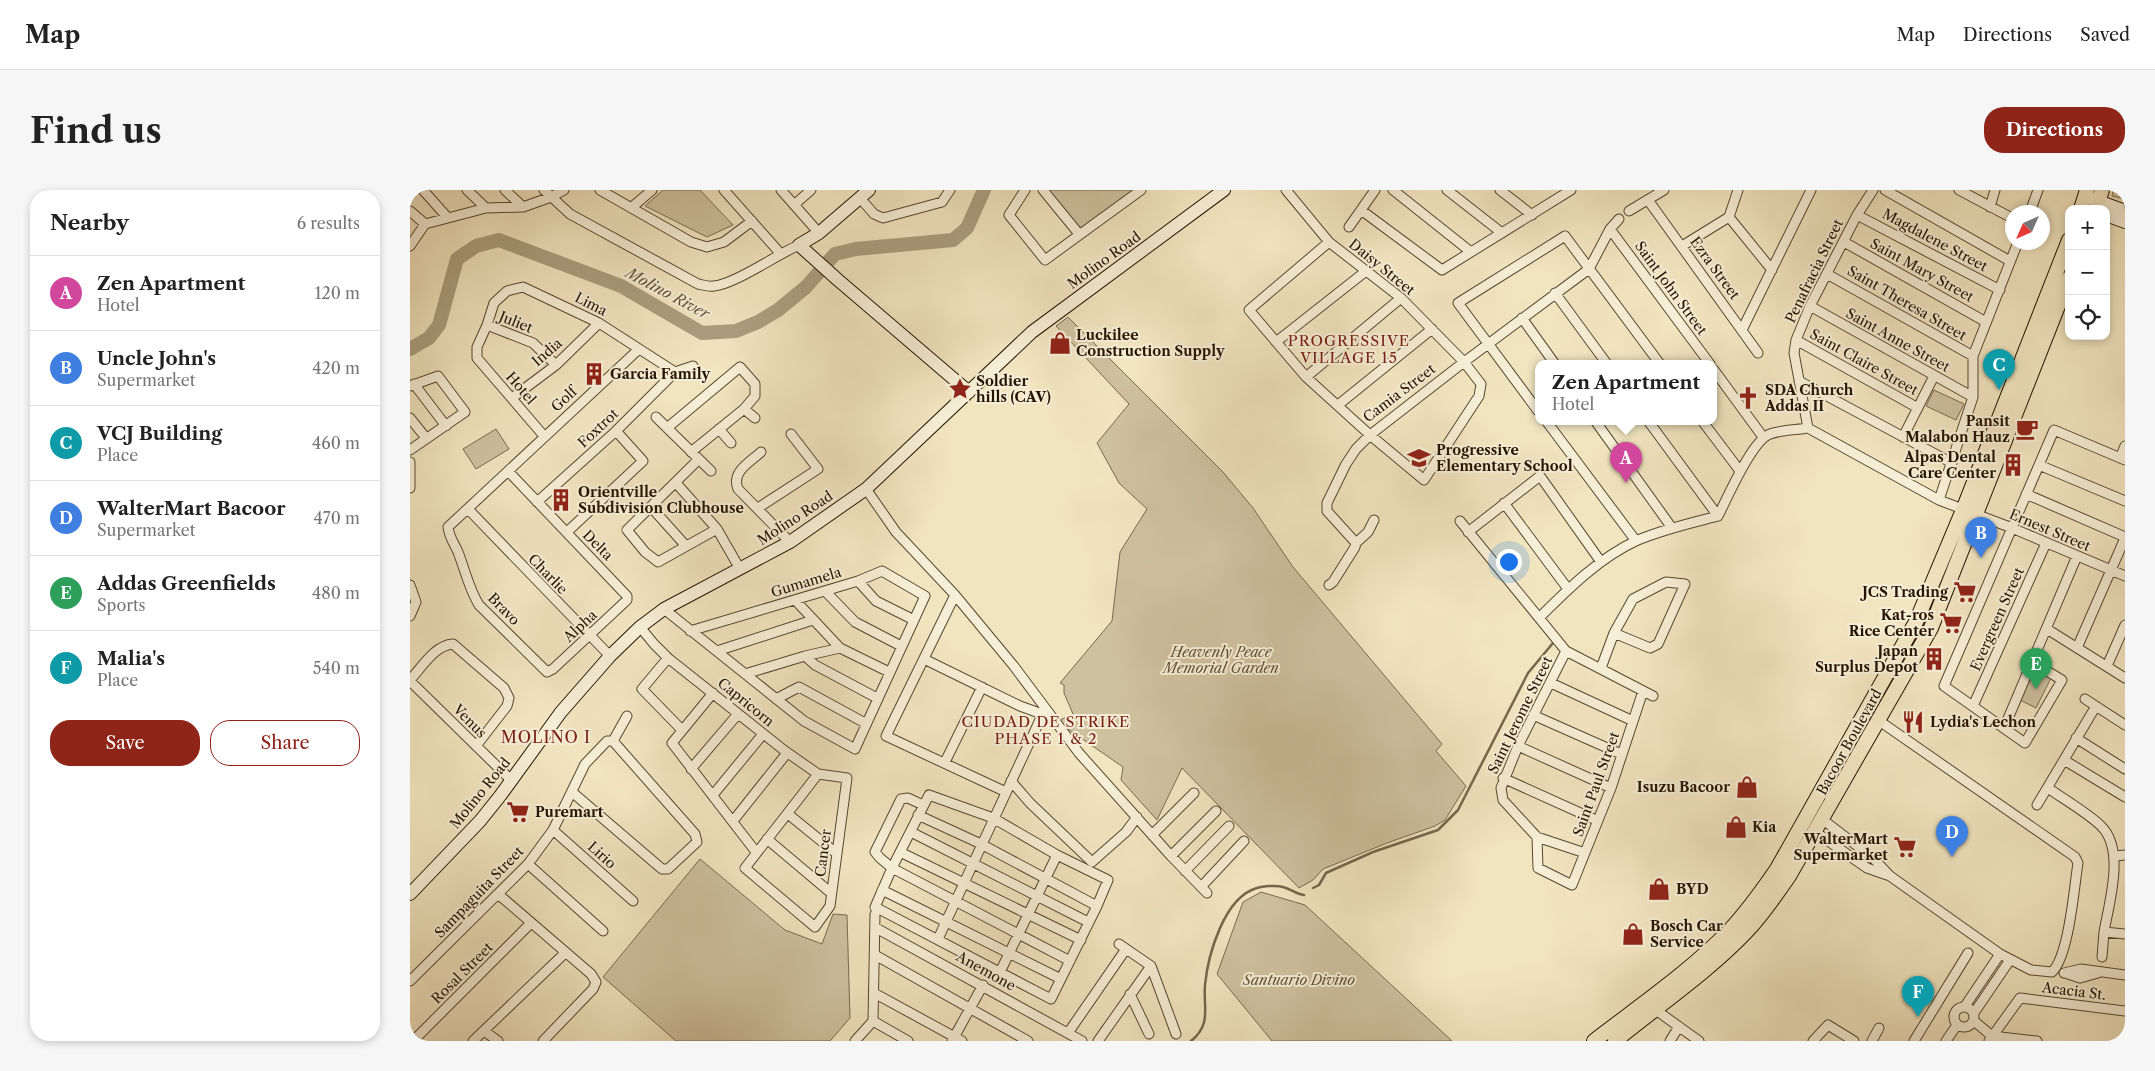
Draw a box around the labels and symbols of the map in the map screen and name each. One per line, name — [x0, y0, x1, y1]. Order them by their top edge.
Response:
street label: Magdalene Street — [1879, 205, 1991, 275]
north arrow — [2005, 205, 2050, 250]
street label: Penafracia Street — [1781, 216, 1847, 326]
street label: Molino Road — [1064, 227, 1145, 293]
street label: Ezra Street — [1686, 233, 1744, 303]
street label: Saint Mary Street — [1867, 234, 1977, 306]
street label: Daisy Street — [1345, 235, 1419, 299]
street label: Saint John Street — [1631, 238, 1711, 339]
water label: Molino River — [621, 262, 714, 323]
street label: Saint Theresa Street — [1844, 262, 1970, 344]
street label: Lima — [572, 288, 611, 320]
street label: Saint Anne Street — [1843, 304, 1953, 376]
street label: Juliet — [495, 306, 535, 337]
street label: Saint Claire Street — [1807, 325, 1921, 399]
place label: Luckilee Construction Supply — [1076, 326, 1225, 360]
shop icon: Luckilee Construction Supply — [1047, 330, 1073, 356]
district label: PROGRESSIVE VILLAGE 15 — [1288, 331, 1410, 367]
street label: India — [528, 334, 566, 370]
pin: C — [1983, 349, 2015, 390]
street label: Camia Street — [1359, 360, 1439, 426]
building icon: Garcia Family — [581, 361, 607, 387]
place label: Garcia Family — [610, 365, 711, 383]
street label: Hotel — [502, 368, 540, 408]
place label: Soldier hills (CAV) — [976, 372, 1051, 406]
place icon: Soldier hills (CAV) — [947, 376, 973, 402]
street label: Golf — [547, 381, 582, 415]
place label: SDA Church Addas II — [1764, 381, 1854, 415]
church icon: SDA Church Addas II — [1735, 385, 1761, 411]
street label: Foxtrot — [574, 405, 622, 451]
place label: Pansit Malabon Hauz — [1905, 412, 2010, 446]
cafe icon: Pansit Malabon Hauz — [2014, 416, 2040, 442]
place label: Progressive Elementary School — [1436, 441, 1573, 475]
pin: A — [1610, 442, 1642, 483]
school or university icon: Progressive Elementary School — [1406, 445, 1432, 471]
place label: Alpas Dental Care Center — [1903, 448, 1996, 482]
building icon: Alpas Dental Care Center — [2000, 452, 2026, 478]
place label: Orientville Subdivision Clubhouse — [578, 483, 744, 517]
building icon: Orientville Subdivision Clubhouse — [548, 487, 574, 513]
street label: Molino Road — [754, 487, 837, 549]
street label: Ernest Street — [2007, 505, 2093, 555]
pin: B — [1965, 517, 1997, 558]
street label: Delta — [579, 526, 617, 564]
your location — [1496, 549, 1522, 575]
street label: Charlie — [524, 550, 572, 598]
street label: Gumamela — [769, 563, 844, 601]
street label: Evergreen Street — [1966, 564, 2028, 674]
supermarket icon: JCS Trading — [1952, 579, 1978, 605]
place label: JCS Trading — [1859, 583, 1949, 601]
street label: Bravo — [484, 589, 524, 629]
street label: Alpha — [559, 606, 601, 647]
place label: Kat-ros Rice Center — [1849, 606, 1934, 640]
supermarket icon: Kat-ros Rice Center — [1938, 610, 1964, 636]
place label: Japan Surplus Depot — [1815, 642, 1918, 676]
park label: Heavenly Peace Memorial Garden — [1161, 643, 1279, 677]
building icon: Japan Surplus Depot — [1921, 646, 1947, 672]
pin: E — [2020, 648, 2052, 689]
street label: Saint Jerome Street — [1484, 653, 1556, 777]
street label: Capricorn — [714, 674, 778, 730]
street label: Bacoor Boulevard — [1812, 685, 1886, 798]
street label: Venus — [449, 700, 491, 742]
restaurant icon: Lydia's Lechon — [1900, 709, 1926, 735]
district label: CIUDAD DE STRIKE PHASE 1 & 2 — [962, 712, 1130, 748]
place label: Lydia's Lechon — [1930, 713, 2037, 731]
district label: MOLINO I — [501, 727, 591, 747]
street label: Saint Paul Street — [1569, 729, 1623, 839]
street label: Molino Road — [446, 753, 515, 832]
shop icon: Isuzu Bacoor — [1734, 774, 1760, 800]
place label: Isuzu Bacoor — [1637, 778, 1730, 796]
supermarket icon: Puremart — [505, 799, 531, 825]
place label: Puremart — [535, 803, 604, 821]
shop icon: Kia — [1723, 814, 1749, 840]
pin: D — [1936, 816, 1968, 857]
place label: Kia — [1752, 818, 1777, 836]
street label: Cancer — [811, 828, 835, 878]
place label: WalterMart Supermarket — [1793, 830, 1888, 864]
supermarket icon: WalterMart Supermarket — [1892, 834, 1918, 860]
street label: Lirio — [584, 838, 620, 872]
street label: Sampaguita Street — [431, 842, 527, 942]
shop icon: BYD — [1646, 876, 1672, 902]
place label: BYD — [1676, 880, 1709, 898]
place label: Bosch Car Service — [1650, 917, 1723, 951]
shop icon: Bosch Car Service — [1620, 921, 1646, 947]
street label: Rosal Street — [427, 938, 497, 1008]
street label: Anemone — [952, 947, 1019, 995]
park label: Santuario Divino — [1242, 971, 1355, 989]
pin: F — [1902, 976, 1934, 1017]
street label: Acacia St. — [2040, 978, 2107, 1004]

